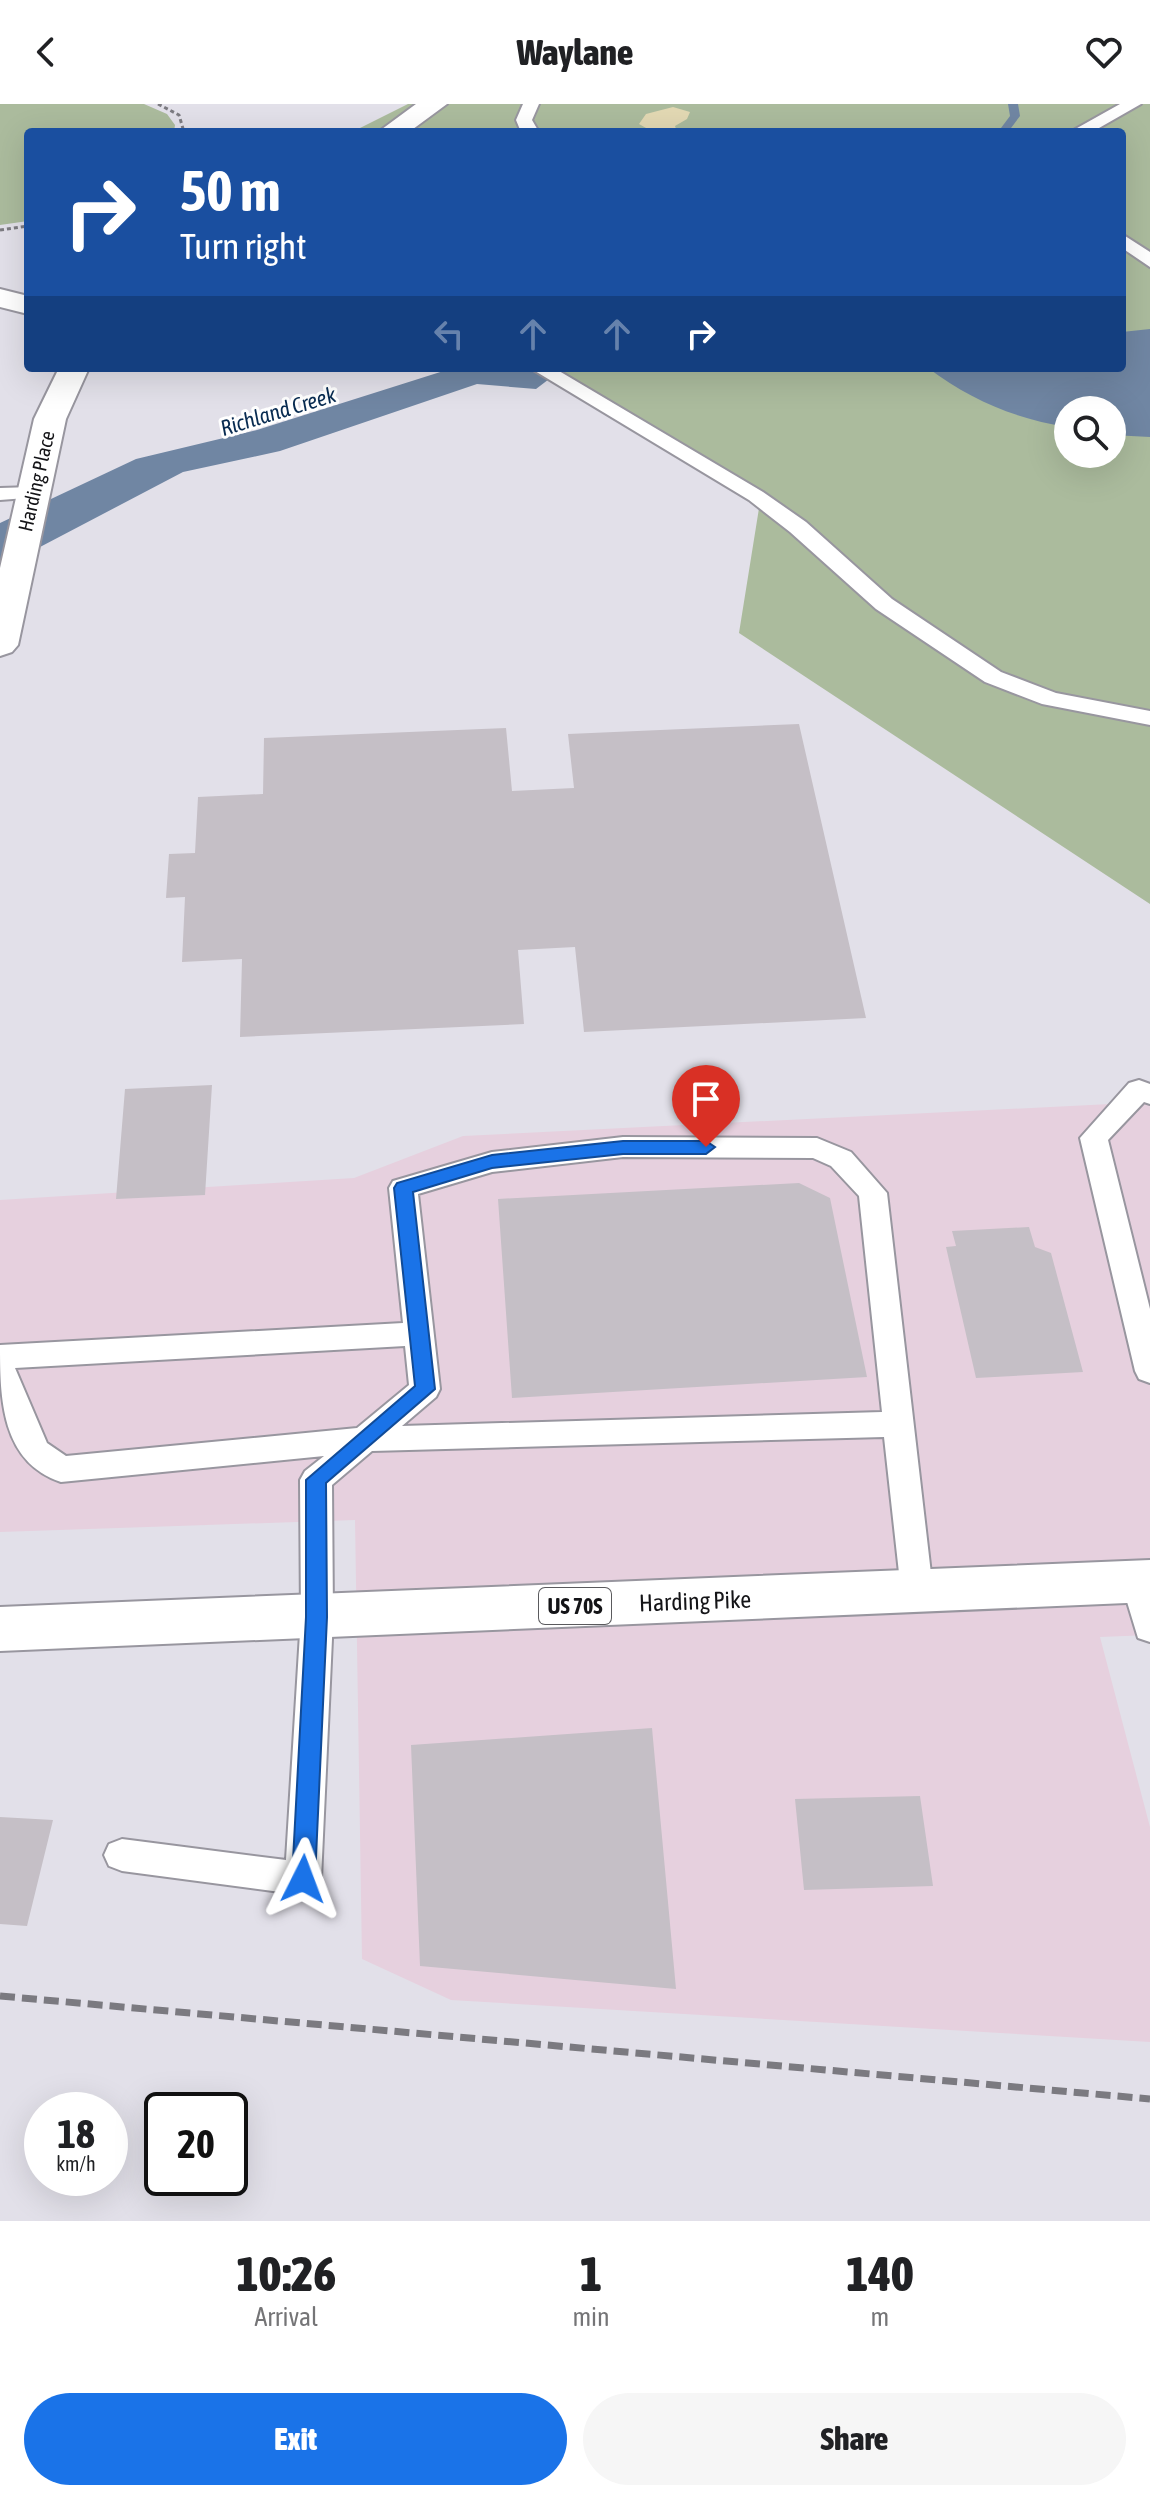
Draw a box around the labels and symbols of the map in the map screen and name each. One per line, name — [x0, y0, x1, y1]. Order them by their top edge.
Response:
water label: Richland Creek — [217, 381, 339, 441]
street label: Harding Place — [13, 428, 59, 534]
pin — [672, 1065, 740, 1147]
street label: Harding Pike — [639, 1586, 751, 1616]
road number: US 70S — [539, 1588, 611, 1624]
position arrow — [261, 1837, 345, 1921]
speed limit sign: 20 — [144, 2092, 248, 2196]

